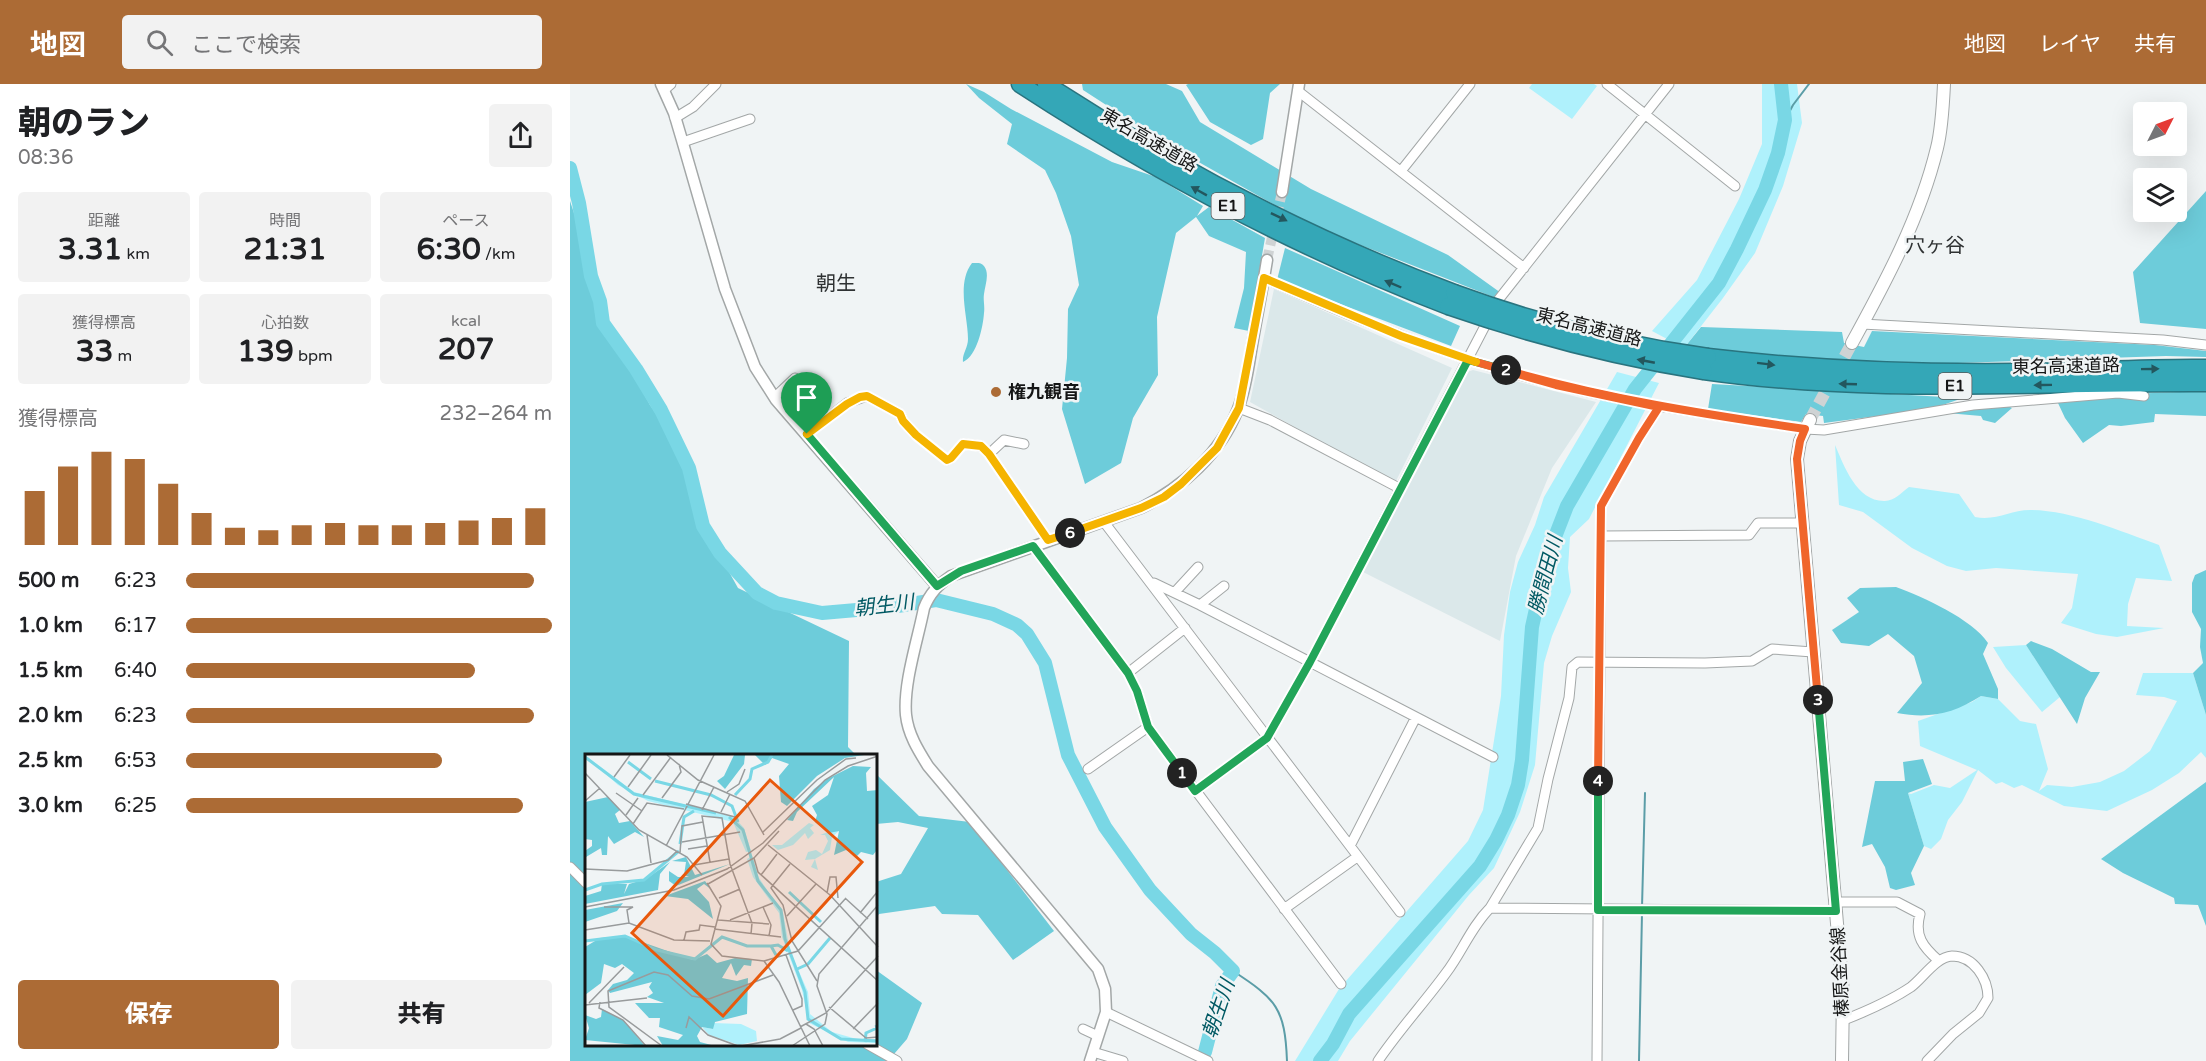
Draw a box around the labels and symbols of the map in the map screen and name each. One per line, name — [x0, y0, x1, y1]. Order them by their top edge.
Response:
north arrow — [2133, 102, 2187, 156]
street label: 東名高速道路 — [1097, 103, 1201, 177]
one-way arrow — [1190, 186, 1207, 196]
road number: E1 — [1212, 193, 1244, 219]
one-way arrow — [1270, 212, 1287, 222]
district label: 穴ヶ谷 — [1905, 234, 1965, 258]
district label: 朝生 — [816, 272, 856, 296]
one-way arrow — [1385, 280, 1402, 289]
street label: 東名高速道路 — [1534, 303, 1644, 351]
street label: 東名高速道路 — [2012, 354, 2120, 378]
pin: 2 — [1491, 355, 1521, 385]
one-way arrow — [1637, 356, 1656, 365]
one-way arrow — [1757, 359, 1776, 369]
one-way arrow — [2140, 364, 2159, 374]
pin — [781, 372, 832, 434]
road number: E1 — [1938, 373, 1972, 399]
one-way arrow — [1838, 380, 1857, 389]
place label: 権九観音 — [1008, 381, 1080, 403]
one-way arrow — [2033, 381, 2052, 390]
marker: 権九観音 — [989, 385, 1003, 399]
pin: 6 — [1055, 518, 1085, 548]
water label: 勝間田川 — [1524, 531, 1568, 617]
water label: 朝生川 — [853, 590, 917, 622]
pin: 3 — [1803, 685, 1833, 715]
inset map — [585, 754, 878, 1046]
pin: 1 — [1167, 758, 1197, 788]
pin: 4 — [1583, 766, 1613, 796]
street label: 榛原金谷線 — [1827, 926, 1853, 1018]
water label: 朝生川 — [1198, 975, 1241, 1041]

